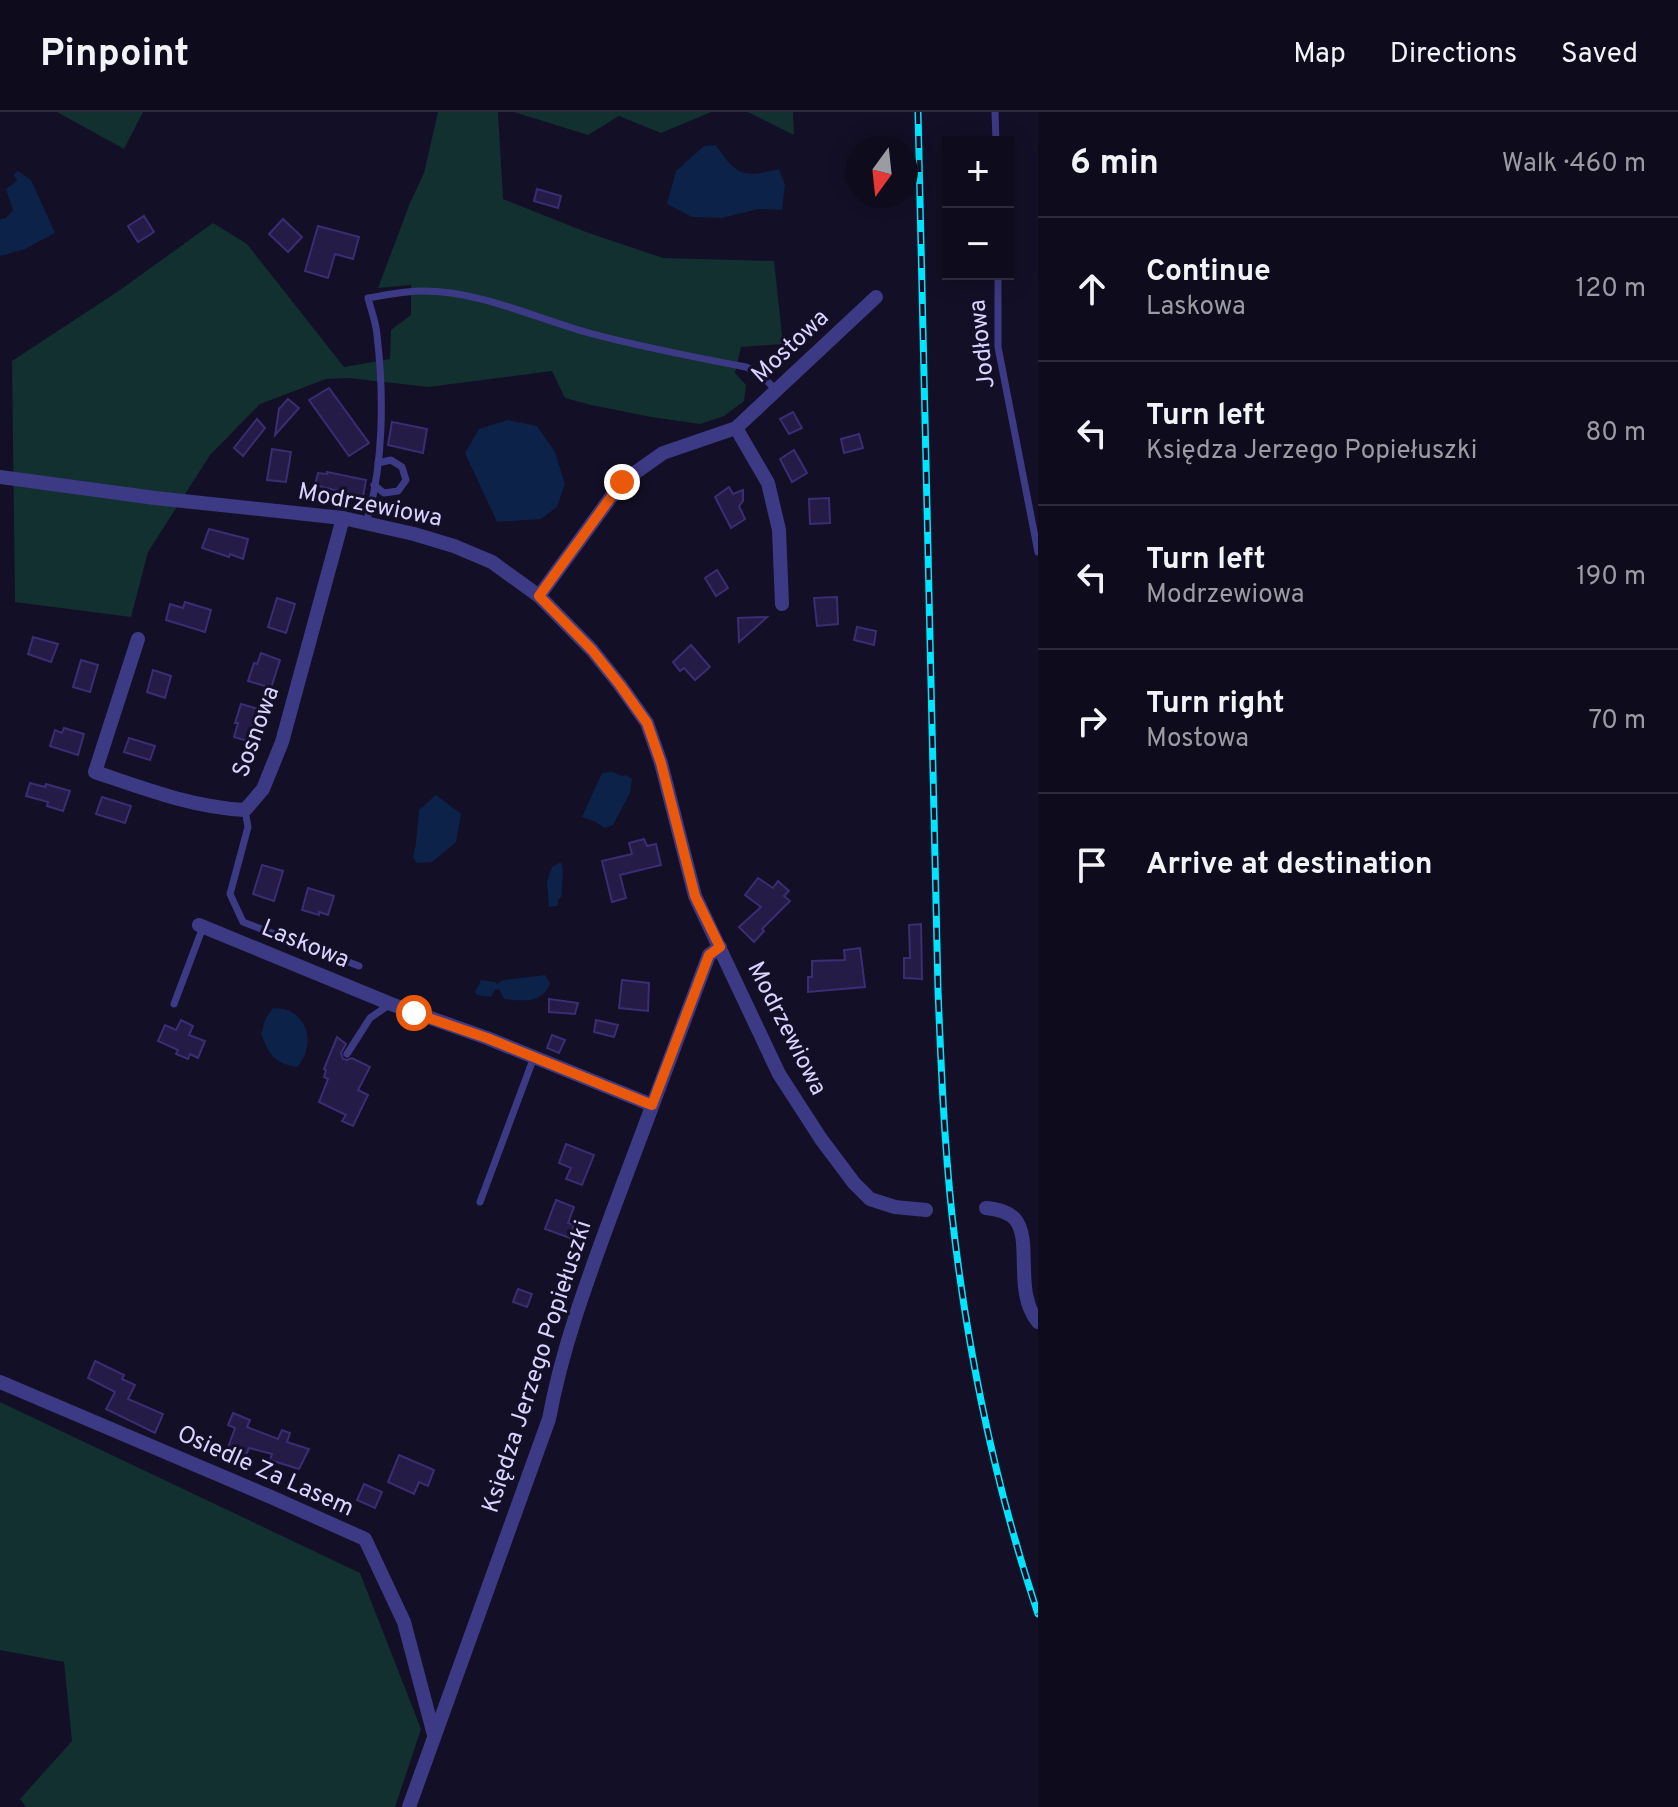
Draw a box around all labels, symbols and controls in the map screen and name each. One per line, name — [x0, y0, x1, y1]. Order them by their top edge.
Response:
text: Pinpoint — [40, 31, 189, 80]
text: Map — [1293, 37, 1346, 73]
text: Directions — [1390, 37, 1517, 73]
text: Saved — [1561, 37, 1638, 73]
north arrow — [846, 136, 918, 208]
map controls — [942, 136, 1014, 280]
button: + — [942, 136, 1014, 208]
text: 6 min — [1070, 143, 1159, 186]
text: Walk · 460 m — [1502, 148, 1646, 181]
button: − — [942, 208, 1014, 280]
text: Continue — [1146, 254, 1271, 291]
icon: ahead — [1070, 267, 1114, 311]
text: 120 m — [1576, 273, 1646, 306]
text: Laskowa — [1146, 291, 1246, 324]
street label: Jodłowa — [963, 298, 1003, 390]
street label: Mostowa — [746, 304, 836, 390]
text: Turn left — [1146, 398, 1266, 435]
icon: left — [1070, 411, 1114, 455]
text: 80 m — [1586, 417, 1646, 450]
text: Księdza Jerzego Popiełuszki — [1146, 435, 1477, 468]
route end — [604, 464, 640, 500]
street label: Modrzewiowa — [295, 477, 445, 535]
text: Turn left — [1146, 542, 1266, 579]
icon: left — [1070, 555, 1114, 599]
text: 190 m — [1576, 561, 1646, 594]
text: Modrzewiowa — [1146, 579, 1304, 612]
street label: Sosnowa — [227, 682, 287, 782]
text: Turn right — [1146, 686, 1284, 723]
icon: right — [1070, 699, 1114, 743]
text: 70 m — [1588, 705, 1646, 738]
text: Mostowa — [1146, 723, 1249, 756]
icon: arrive — [1070, 843, 1114, 887]
text: Arrive at destination — [1146, 847, 1432, 884]
street label: Laskowa — [257, 914, 353, 976]
street label: Modrzewiowa — [739, 957, 833, 1101]
route start — [396, 995, 432, 1031]
street label: Księdza Jerzego Popiełuszki — [476, 1217, 600, 1517]
street label: Osiedle Za Lasem — [172, 1420, 358, 1524]

